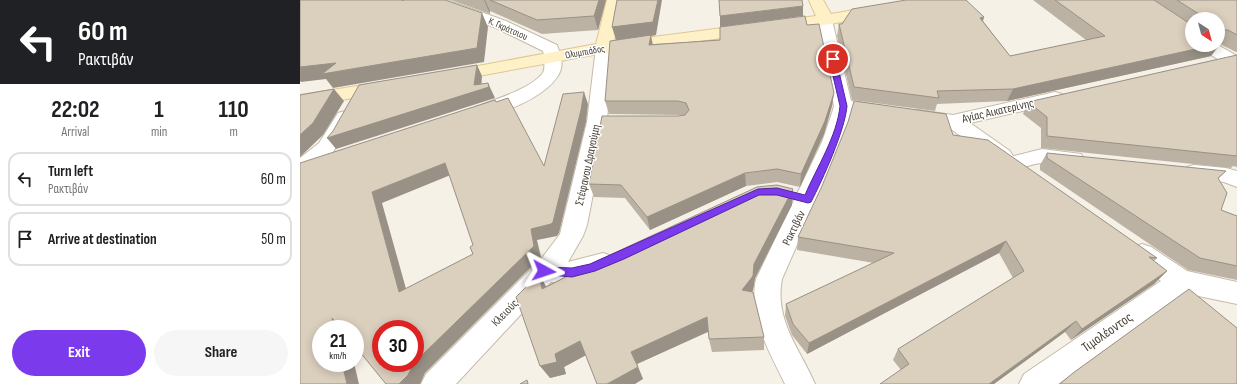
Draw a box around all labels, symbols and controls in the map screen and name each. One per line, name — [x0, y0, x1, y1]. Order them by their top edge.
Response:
north arrow — [1185, 12, 1225, 52]
map controls — [1185, 12, 1225, 52]
text: 60 m — [78, 15, 127, 48]
street label: Κ. Γκράτσιου — [486, 15, 530, 43]
icon: left — [12, 16, 64, 68]
pin — [816, 42, 850, 76]
street label: Ολυμπιάδος — [564, 43, 606, 61]
icon: arrive — [822, 48, 844, 70]
text: Ρακτιβάν — [78, 49, 133, 70]
text: 22:02 — [51, 95, 100, 124]
text: 1 — [154, 95, 164, 124]
text: 110 — [218, 95, 249, 124]
street label: Αγίας Αικατερίνης — [960, 95, 1036, 127]
street label: Στέφανου Δραγούμη — [572, 123, 604, 207]
text: Arrival — [61, 124, 89, 140]
text: min — [151, 124, 167, 140]
text: m — [229, 124, 238, 140]
text: Turn left — [48, 162, 93, 181]
icon: left — [14, 168, 36, 190]
text: 60 m — [261, 170, 286, 189]
text: Ρακτιβάν — [48, 181, 88, 197]
street label: Ρακτιβάν — [779, 208, 809, 248]
icon: arrive — [14, 228, 36, 250]
text: Arrive at destination — [48, 230, 157, 249]
text: 50 m — [261, 230, 286, 249]
position arrow — [523, 250, 565, 292]
street label: Κλειούς — [488, 296, 522, 330]
street label: Τιμολέοντος — [1078, 308, 1136, 356]
speed limit sign: 30 — [372, 320, 424, 372]
text: 21 — [330, 329, 346, 353]
button: Exit — [12, 330, 146, 376]
button: Share — [154, 330, 288, 376]
text: km/h — [329, 350, 347, 362]

